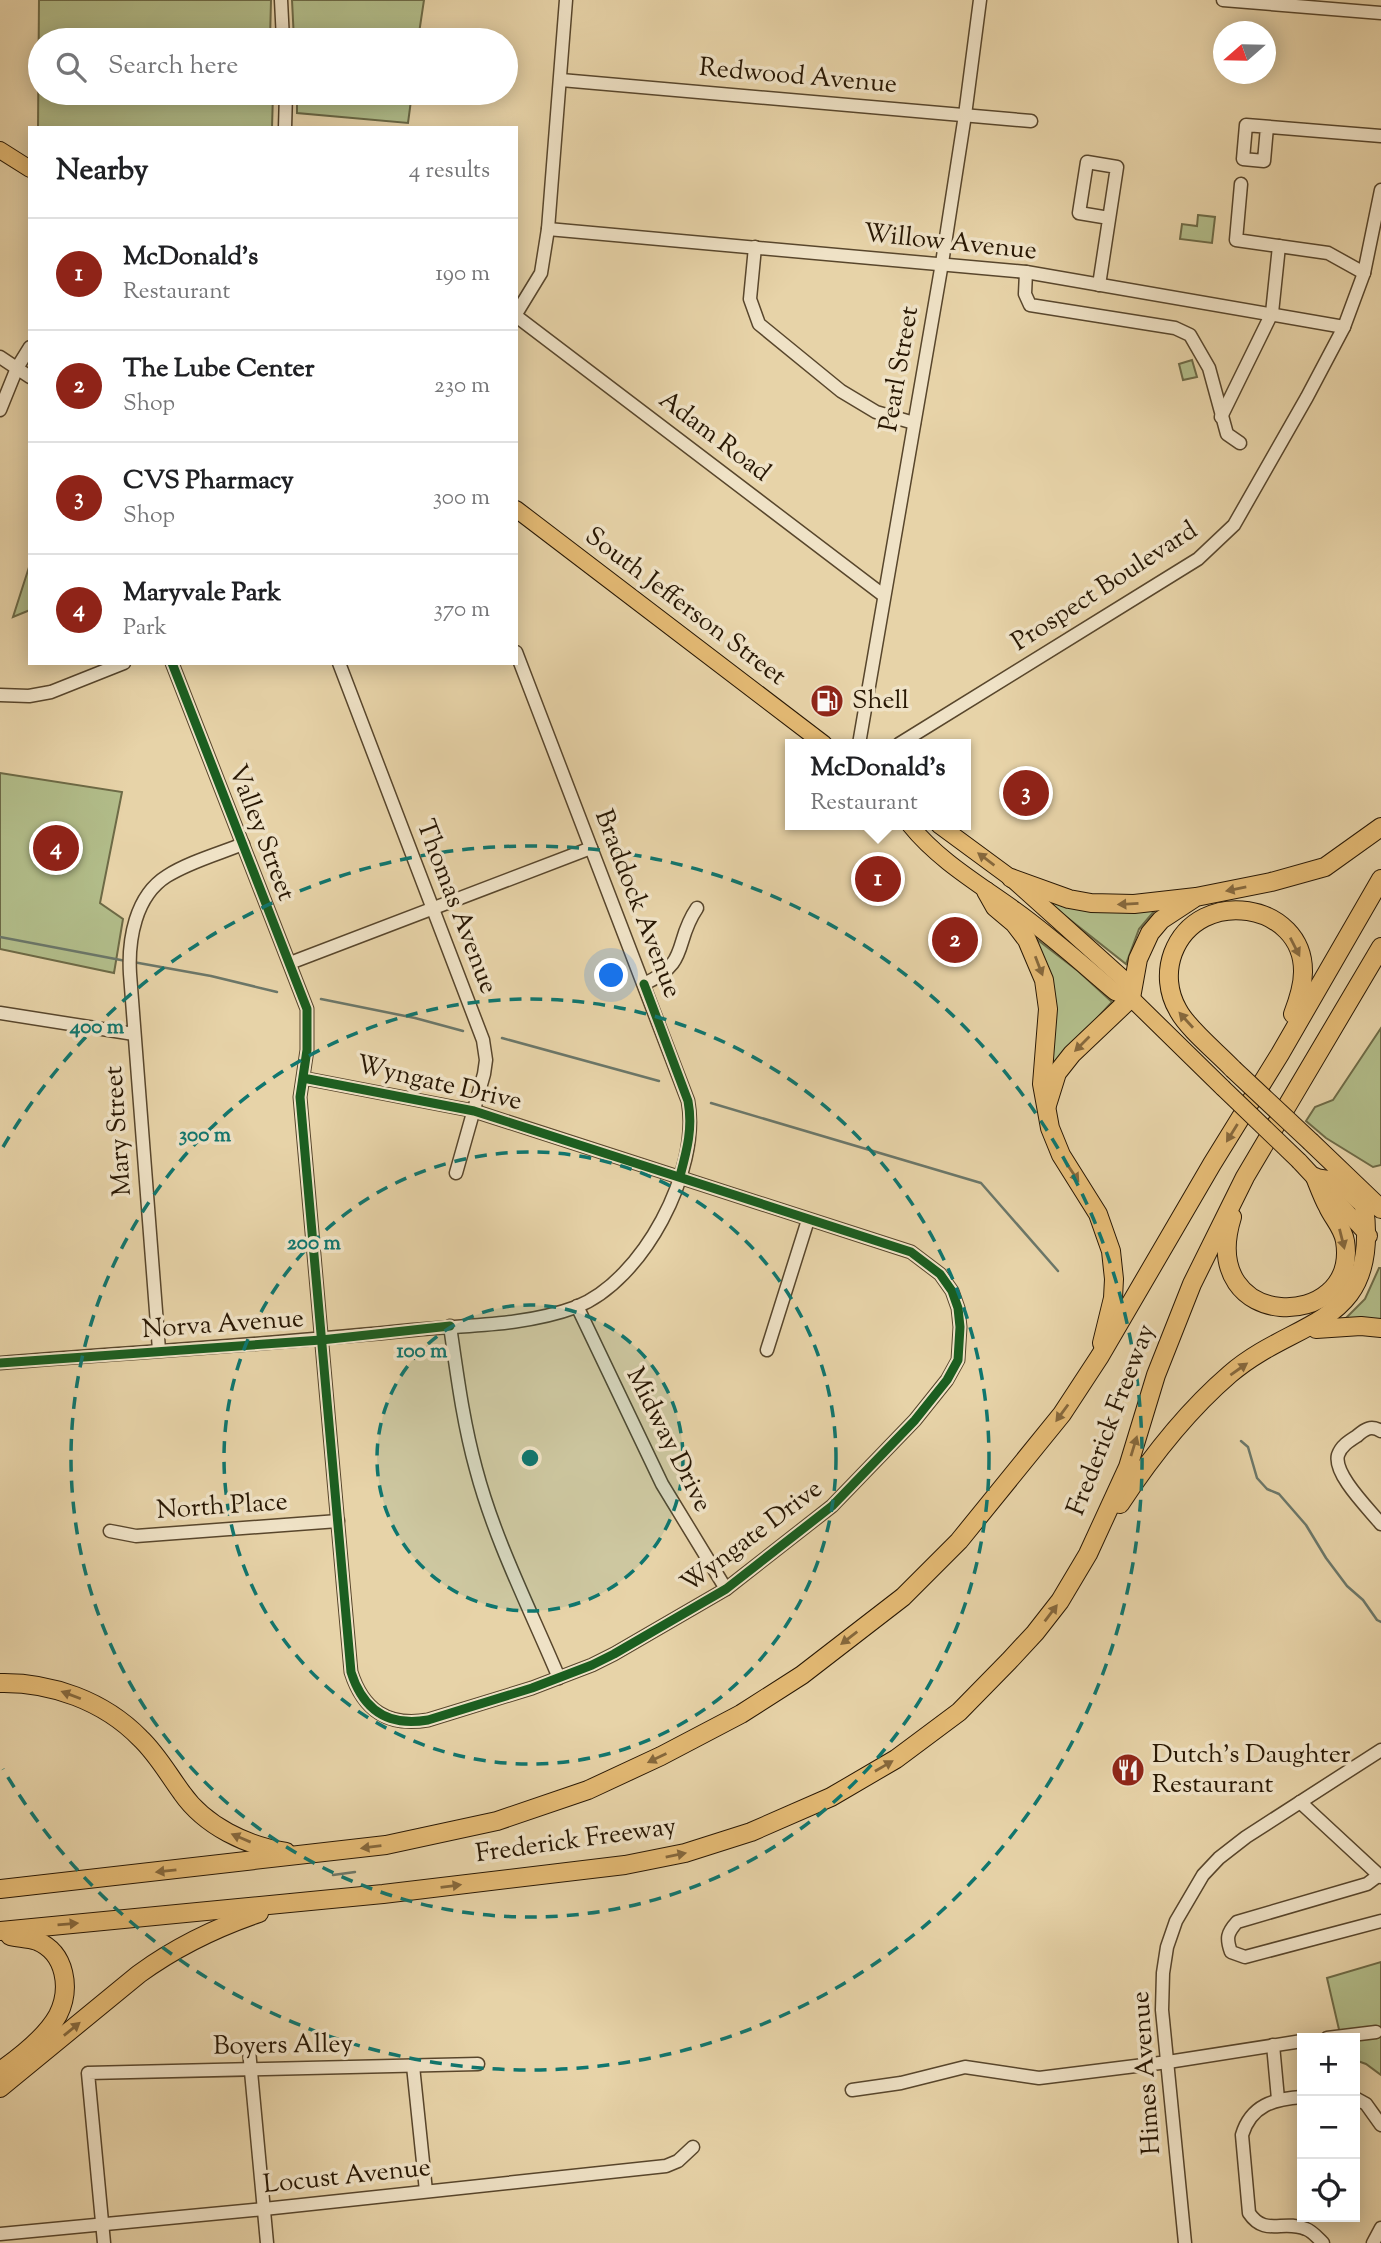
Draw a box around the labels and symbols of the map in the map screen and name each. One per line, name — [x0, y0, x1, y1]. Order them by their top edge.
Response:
north arrow — [1213, 21, 1276, 84]
street label: Redwood Avenue — [697, 50, 899, 104]
street label: Willow Avenue — [861, 215, 1039, 271]
street label: Pearl Street — [871, 303, 929, 435]
street label: Adam Road — [650, 383, 778, 492]
street label: Prospect Boulevard — [1005, 513, 1206, 661]
street label: South Jefferson Street — [577, 519, 794, 695]
fuel station icon: Shell — [808, 682, 846, 720]
place label: Shell — [852, 683, 909, 720]
street label: Valley Street — [218, 760, 304, 906]
pin: 3 — [1003, 767, 1049, 819]
street label: Braddock Avenue — [584, 804, 690, 1004]
street label: Thomas Avenue — [406, 815, 506, 999]
pin: 4 — [33, 822, 79, 874]
one-way arrow — [977, 852, 995, 866]
pin: 1 — [855, 853, 901, 905]
one-way arrow — [1225, 884, 1247, 895]
one-way arrow — [1117, 899, 1139, 910]
pin: 2 — [932, 914, 978, 966]
one-way arrow — [1289, 937, 1301, 957]
one-way arrow — [1033, 955, 1044, 976]
your location — [594, 958, 628, 992]
one-way arrow — [1179, 1011, 1194, 1028]
text: 400 m — [69, 1013, 125, 1043]
one-way arrow — [1073, 1036, 1090, 1053]
street label: Wyngate Drive — [353, 1047, 525, 1121]
street label: Mary Street — [96, 1064, 142, 1198]
text: 300 m — [179, 1121, 232, 1151]
one-way arrow — [1225, 1123, 1238, 1142]
one-way arrow — [1066, 1163, 1079, 1183]
text: 200 m — [287, 1229, 342, 1259]
one-way arrow — [1337, 1229, 1348, 1251]
street label: Norva Avenue — [141, 1301, 305, 1349]
street label: Frederick Freeway — [1058, 1319, 1166, 1521]
text: 100 m — [397, 1337, 448, 1367]
street label: Midway Drive — [616, 1361, 720, 1519]
one-way arrow — [1230, 1362, 1248, 1376]
one-way arrow — [1055, 1404, 1069, 1422]
one-way arrow — [1129, 1436, 1140, 1457]
centre of rings — [518, 1446, 542, 1470]
street label: Wyngate Drive — [673, 1471, 831, 1603]
street label: North Place — [155, 1484, 289, 1530]
one-way arrow — [1043, 1604, 1057, 1622]
one-way arrow — [841, 1631, 859, 1646]
one-way arrow — [60, 1689, 81, 1700]
place label: Dutch's Daughter Restaurant — [1152, 1737, 1351, 1804]
restaurant icon: Dutch's Daughter Restaurant — [1109, 1751, 1147, 1789]
one-way arrow — [647, 1752, 667, 1764]
one-way arrow — [875, 1760, 894, 1772]
street label: Frederick Freeway — [473, 1809, 679, 1873]
one-way arrow — [230, 1833, 251, 1844]
one-way arrow — [359, 1841, 381, 1852]
one-way arrow — [665, 1849, 687, 1860]
one-way arrow — [155, 1865, 177, 1876]
one-way arrow — [440, 1880, 462, 1891]
one-way arrow — [57, 1918, 79, 1929]
street label: Himes Avenue — [1123, 1990, 1171, 2156]
one-way arrow — [63, 2022, 80, 2037]
street label: Boyers Alley — [213, 2026, 353, 2066]
street label: Locust Avenue — [261, 2150, 433, 2204]

